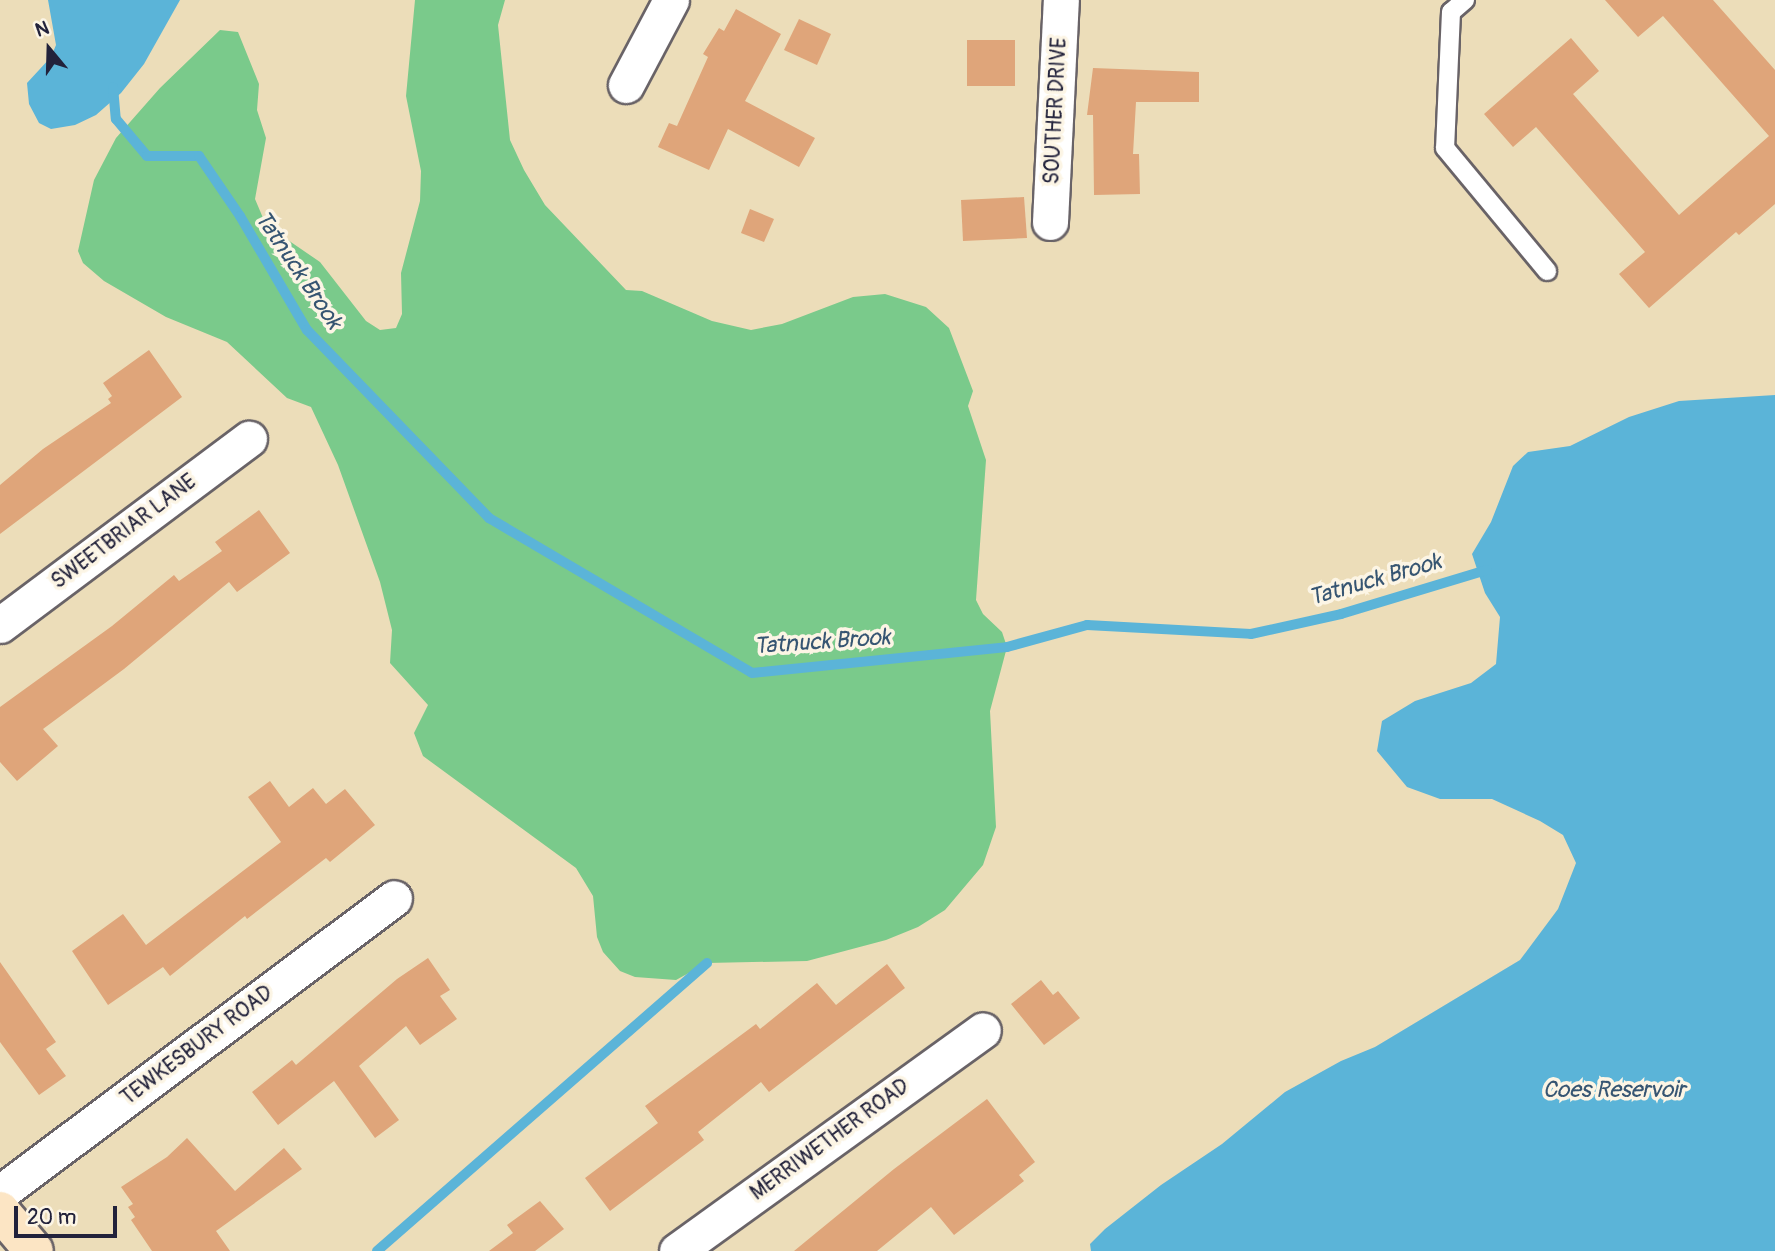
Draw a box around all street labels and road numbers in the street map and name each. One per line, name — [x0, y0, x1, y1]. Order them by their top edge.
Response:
street label: SOUTHER DRIVE — [1040, 37, 1072, 185]
street label: SWEETBRIAR LANE — [47, 469, 201, 595]
street label: TEWKESBURY ROAD — [116, 981, 278, 1111]
street label: MERRIWETHER ROAD — [746, 1074, 914, 1206]

